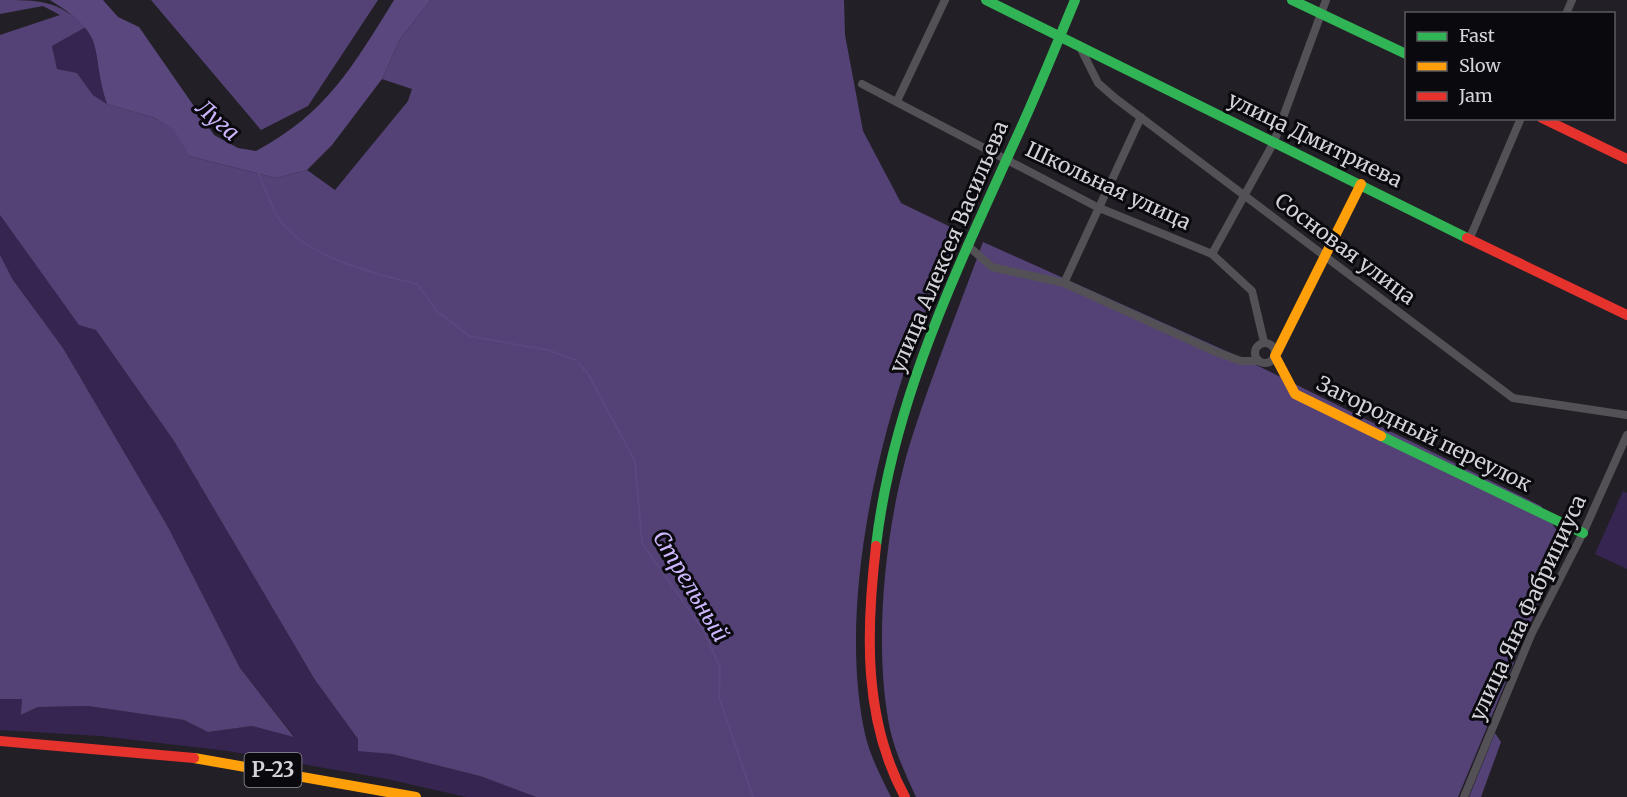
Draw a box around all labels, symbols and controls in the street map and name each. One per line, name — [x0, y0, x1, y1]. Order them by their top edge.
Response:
legend — [1405, 12, 1615, 120]
text: Fast — [1459, 24, 1495, 47]
text: Slow — [1459, 54, 1502, 77]
text: Jam — [1458, 84, 1493, 107]
street label: улица Дмитриева — [1224, 86, 1407, 193]
water label: Луга — [190, 93, 246, 147]
street label: улица Алексея Васильева — [883, 117, 1014, 377]
street label: Школьная улица — [1021, 135, 1195, 236]
street label: Сосновая улица — [1270, 187, 1421, 310]
street label: Загородный переулок — [1312, 370, 1536, 497]
street label: улица Яна Фабрициуса — [1463, 490, 1592, 725]
water label: Стрельный — [647, 525, 735, 647]
road number: Р-23 — [244, 753, 302, 787]

